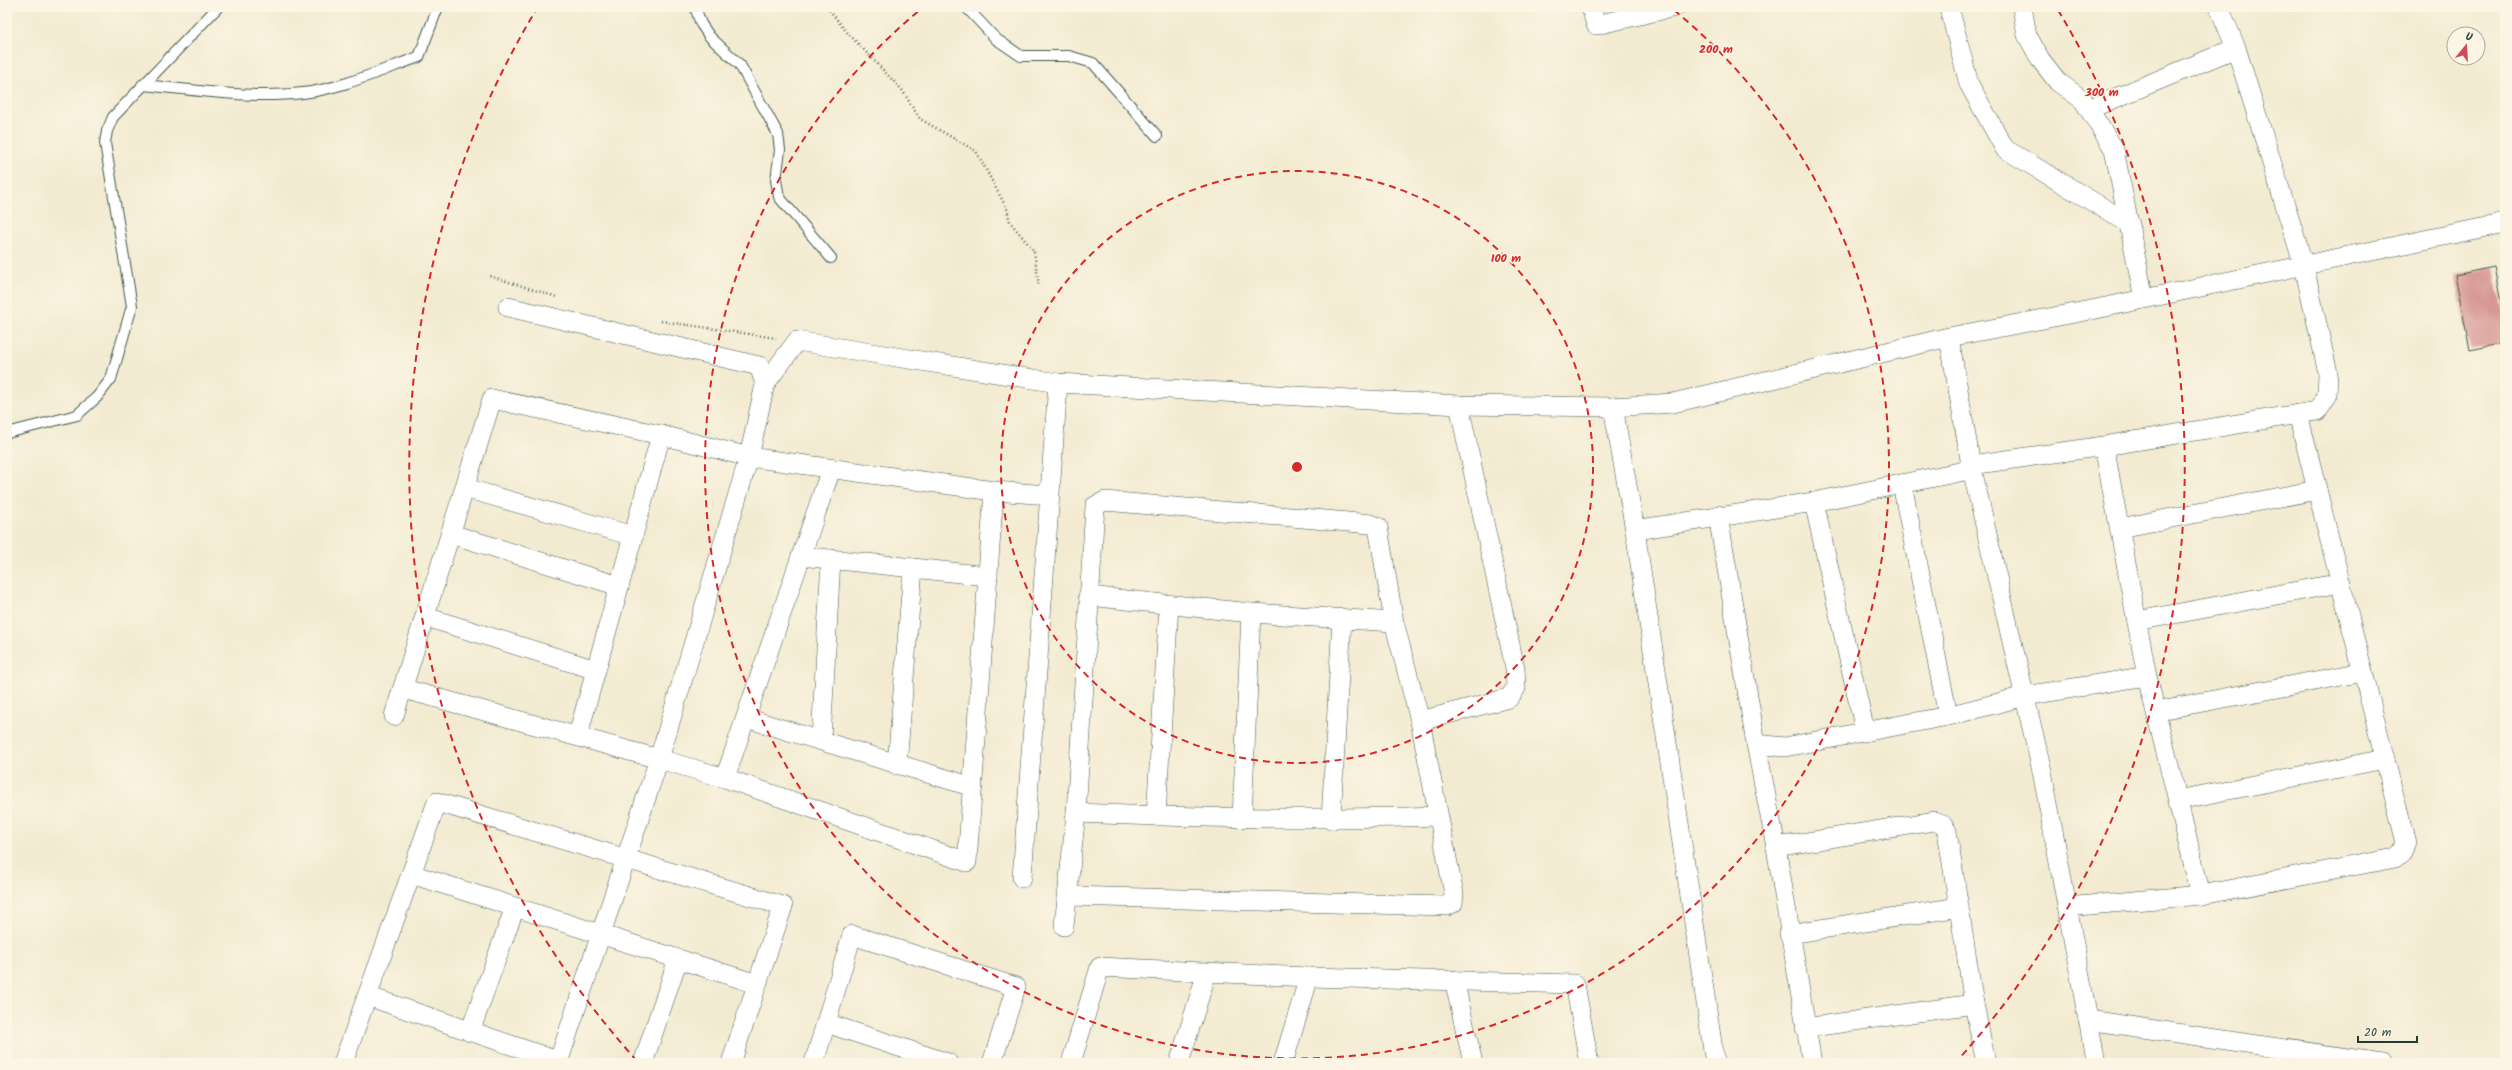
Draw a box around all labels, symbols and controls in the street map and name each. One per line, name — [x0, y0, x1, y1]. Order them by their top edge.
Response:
north arrow — [2446, 26, 2486, 66]
text: U — [2463, 28, 2475, 47]
text: 200 m — [1699, 40, 1733, 59]
text: 300 m — [2084, 83, 2119, 102]
text: 100 m — [1491, 249, 1521, 268]
centre of rings — [1290, 460, 1304, 474]
scale bar — [2358, 1018, 2417, 1044]
text: 20 m — [2364, 1023, 2392, 1042]

